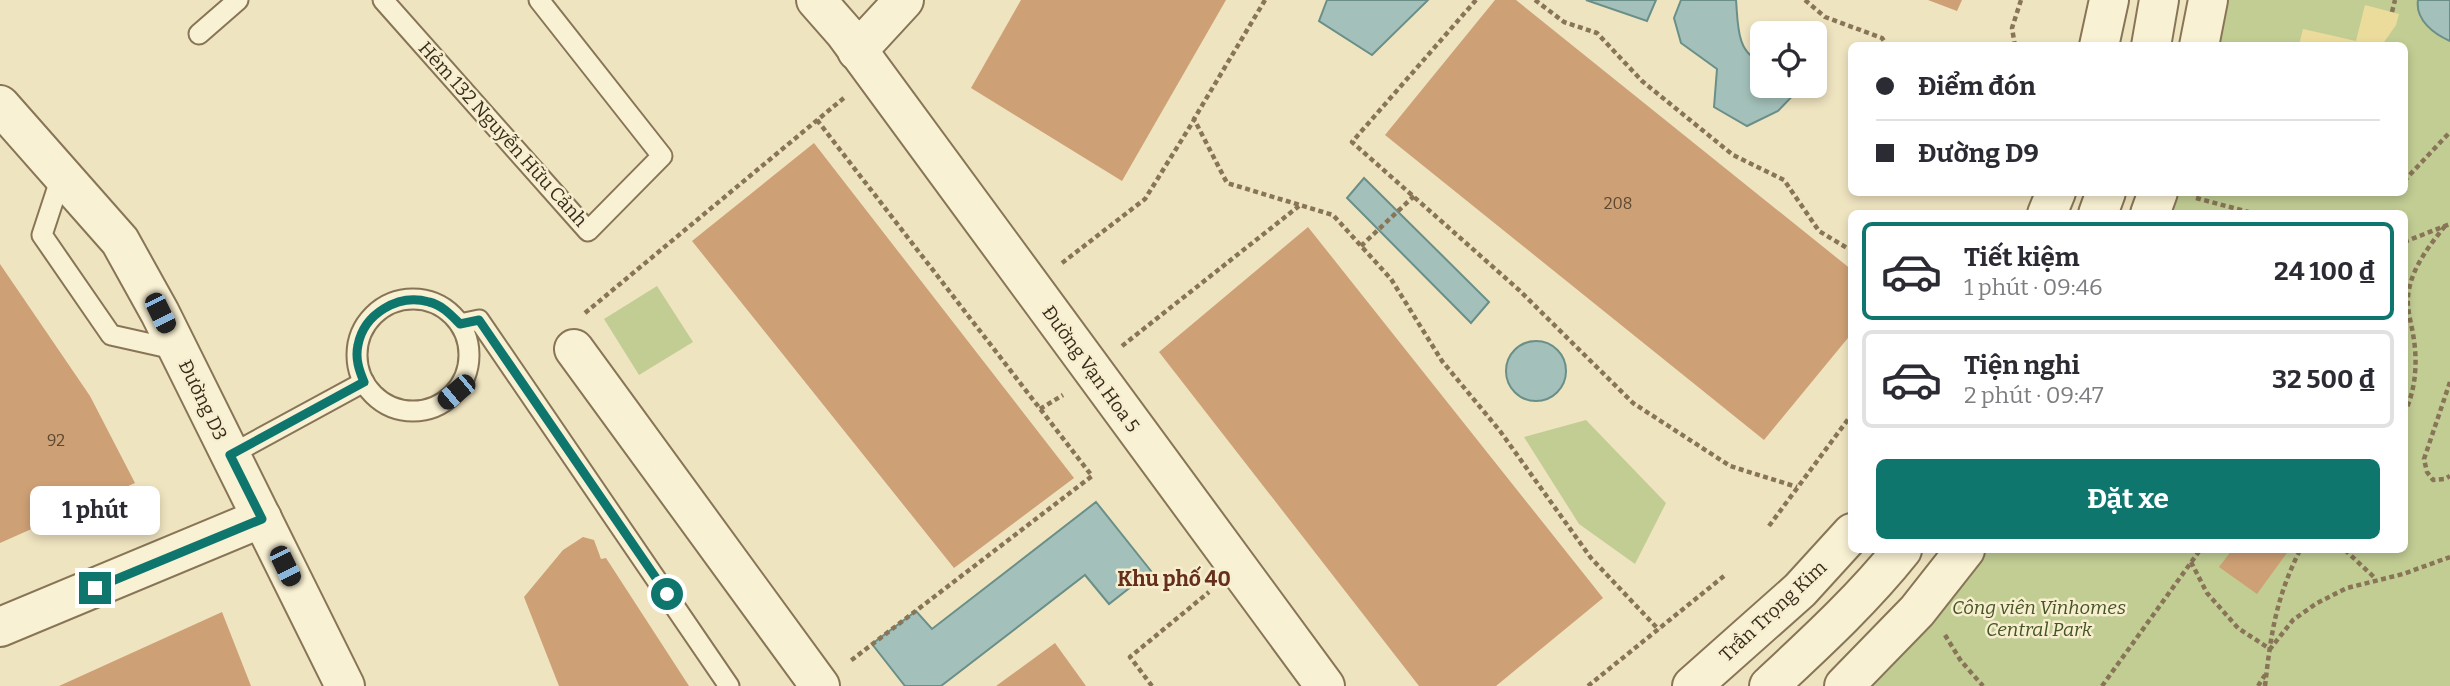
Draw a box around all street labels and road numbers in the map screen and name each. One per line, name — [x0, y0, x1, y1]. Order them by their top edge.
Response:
street label: Hẻm 132 Nguyễn Hữu Cảnh — [414, 37, 592, 232]
street label: Đường Vạn Hoa 5 — [1037, 301, 1145, 437]
street label: Đường D3 — [174, 356, 232, 444]
street label: Trần Trọng Kim — [1715, 556, 1831, 666]

